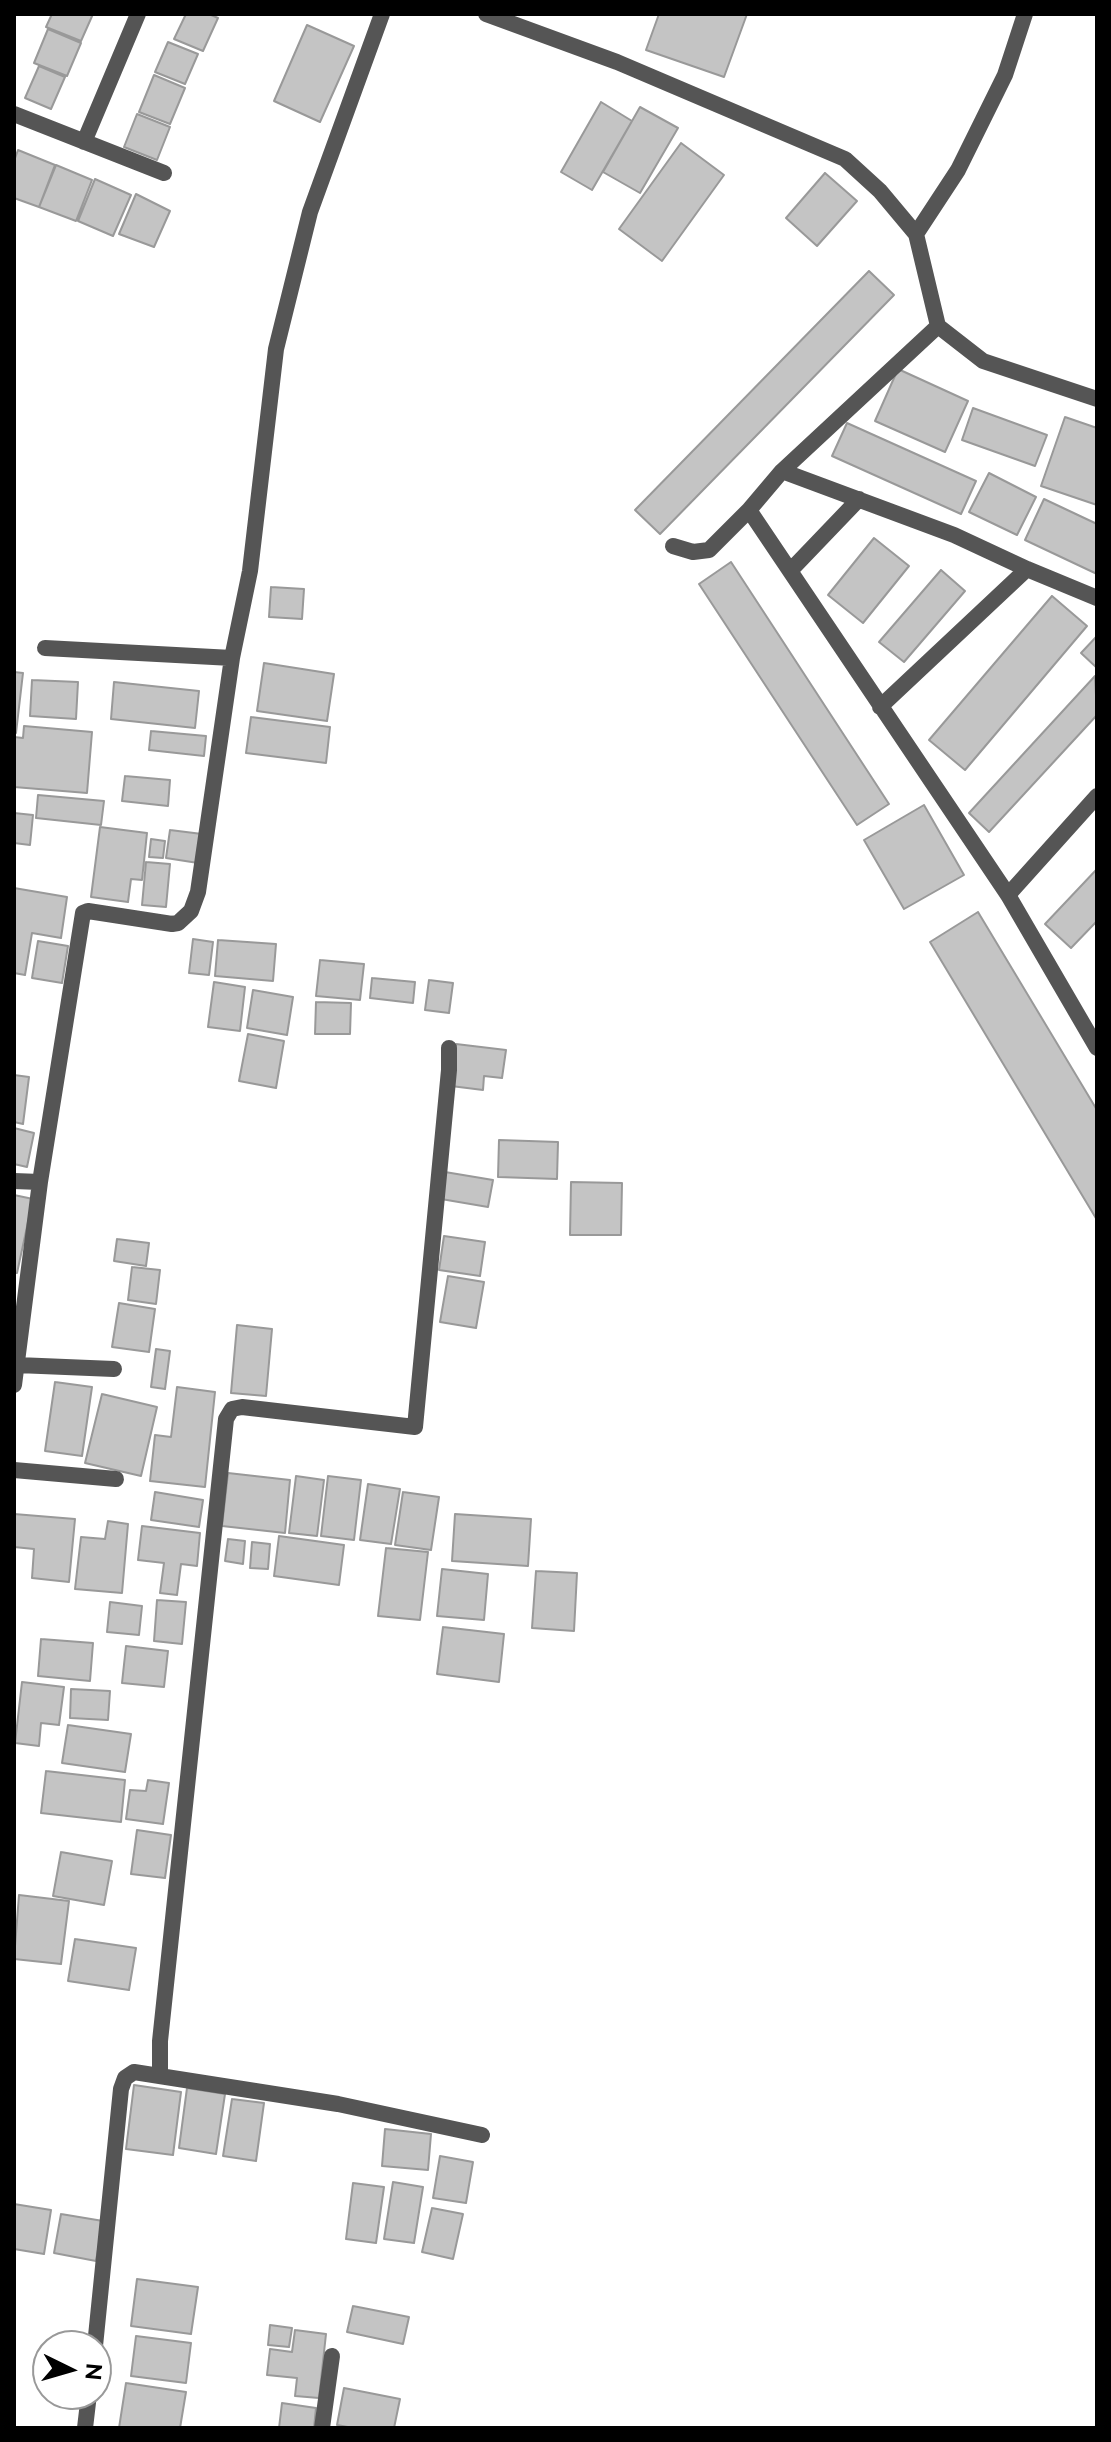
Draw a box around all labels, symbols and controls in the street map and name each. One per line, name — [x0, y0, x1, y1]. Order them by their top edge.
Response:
north arrow — [32, 2330, 112, 2410]
text: N — [80, 2362, 108, 2381]

